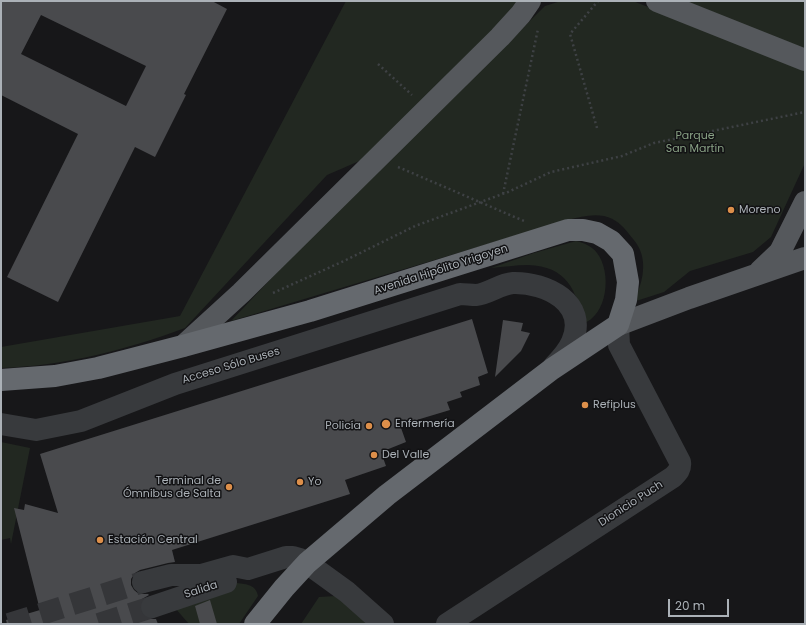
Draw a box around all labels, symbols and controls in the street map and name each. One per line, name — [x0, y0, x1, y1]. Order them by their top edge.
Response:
park label: Parque San Martín — [666, 129, 724, 155]
place label: Moreno — [739, 203, 781, 217]
marker: Moreno — [726, 205, 736, 215]
street label: Avenida Hipólito Yrigoyen — [372, 242, 510, 298]
street label: Acceso Sólo Buses — [181, 345, 281, 387]
place label: Refiplus — [593, 398, 636, 412]
marker: Refiplus — [580, 400, 590, 410]
place label: Enfermería — [395, 417, 455, 431]
marker: Enfermería — [380, 418, 392, 430]
place label: Policía — [325, 419, 361, 433]
marker: Policía — [364, 421, 374, 431]
place label: Del Valle — [382, 448, 429, 462]
marker: Del Valle — [369, 450, 379, 460]
place label: Terminal de Ómnibus de Salta — [123, 474, 221, 500]
place label: Yo — [308, 475, 321, 489]
marker: Yo — [295, 477, 305, 487]
street label: Dionicio Puch — [596, 478, 666, 530]
marker: Terminal de Ómnibus de Salta — [224, 482, 234, 492]
place label: Estación Central — [108, 533, 198, 547]
marker: Estación Central — [95, 535, 105, 545]
street label: Salida — [183, 578, 219, 602]
scale bar — [670, 591, 731, 617]
text: 20 m — [675, 597, 705, 614]

